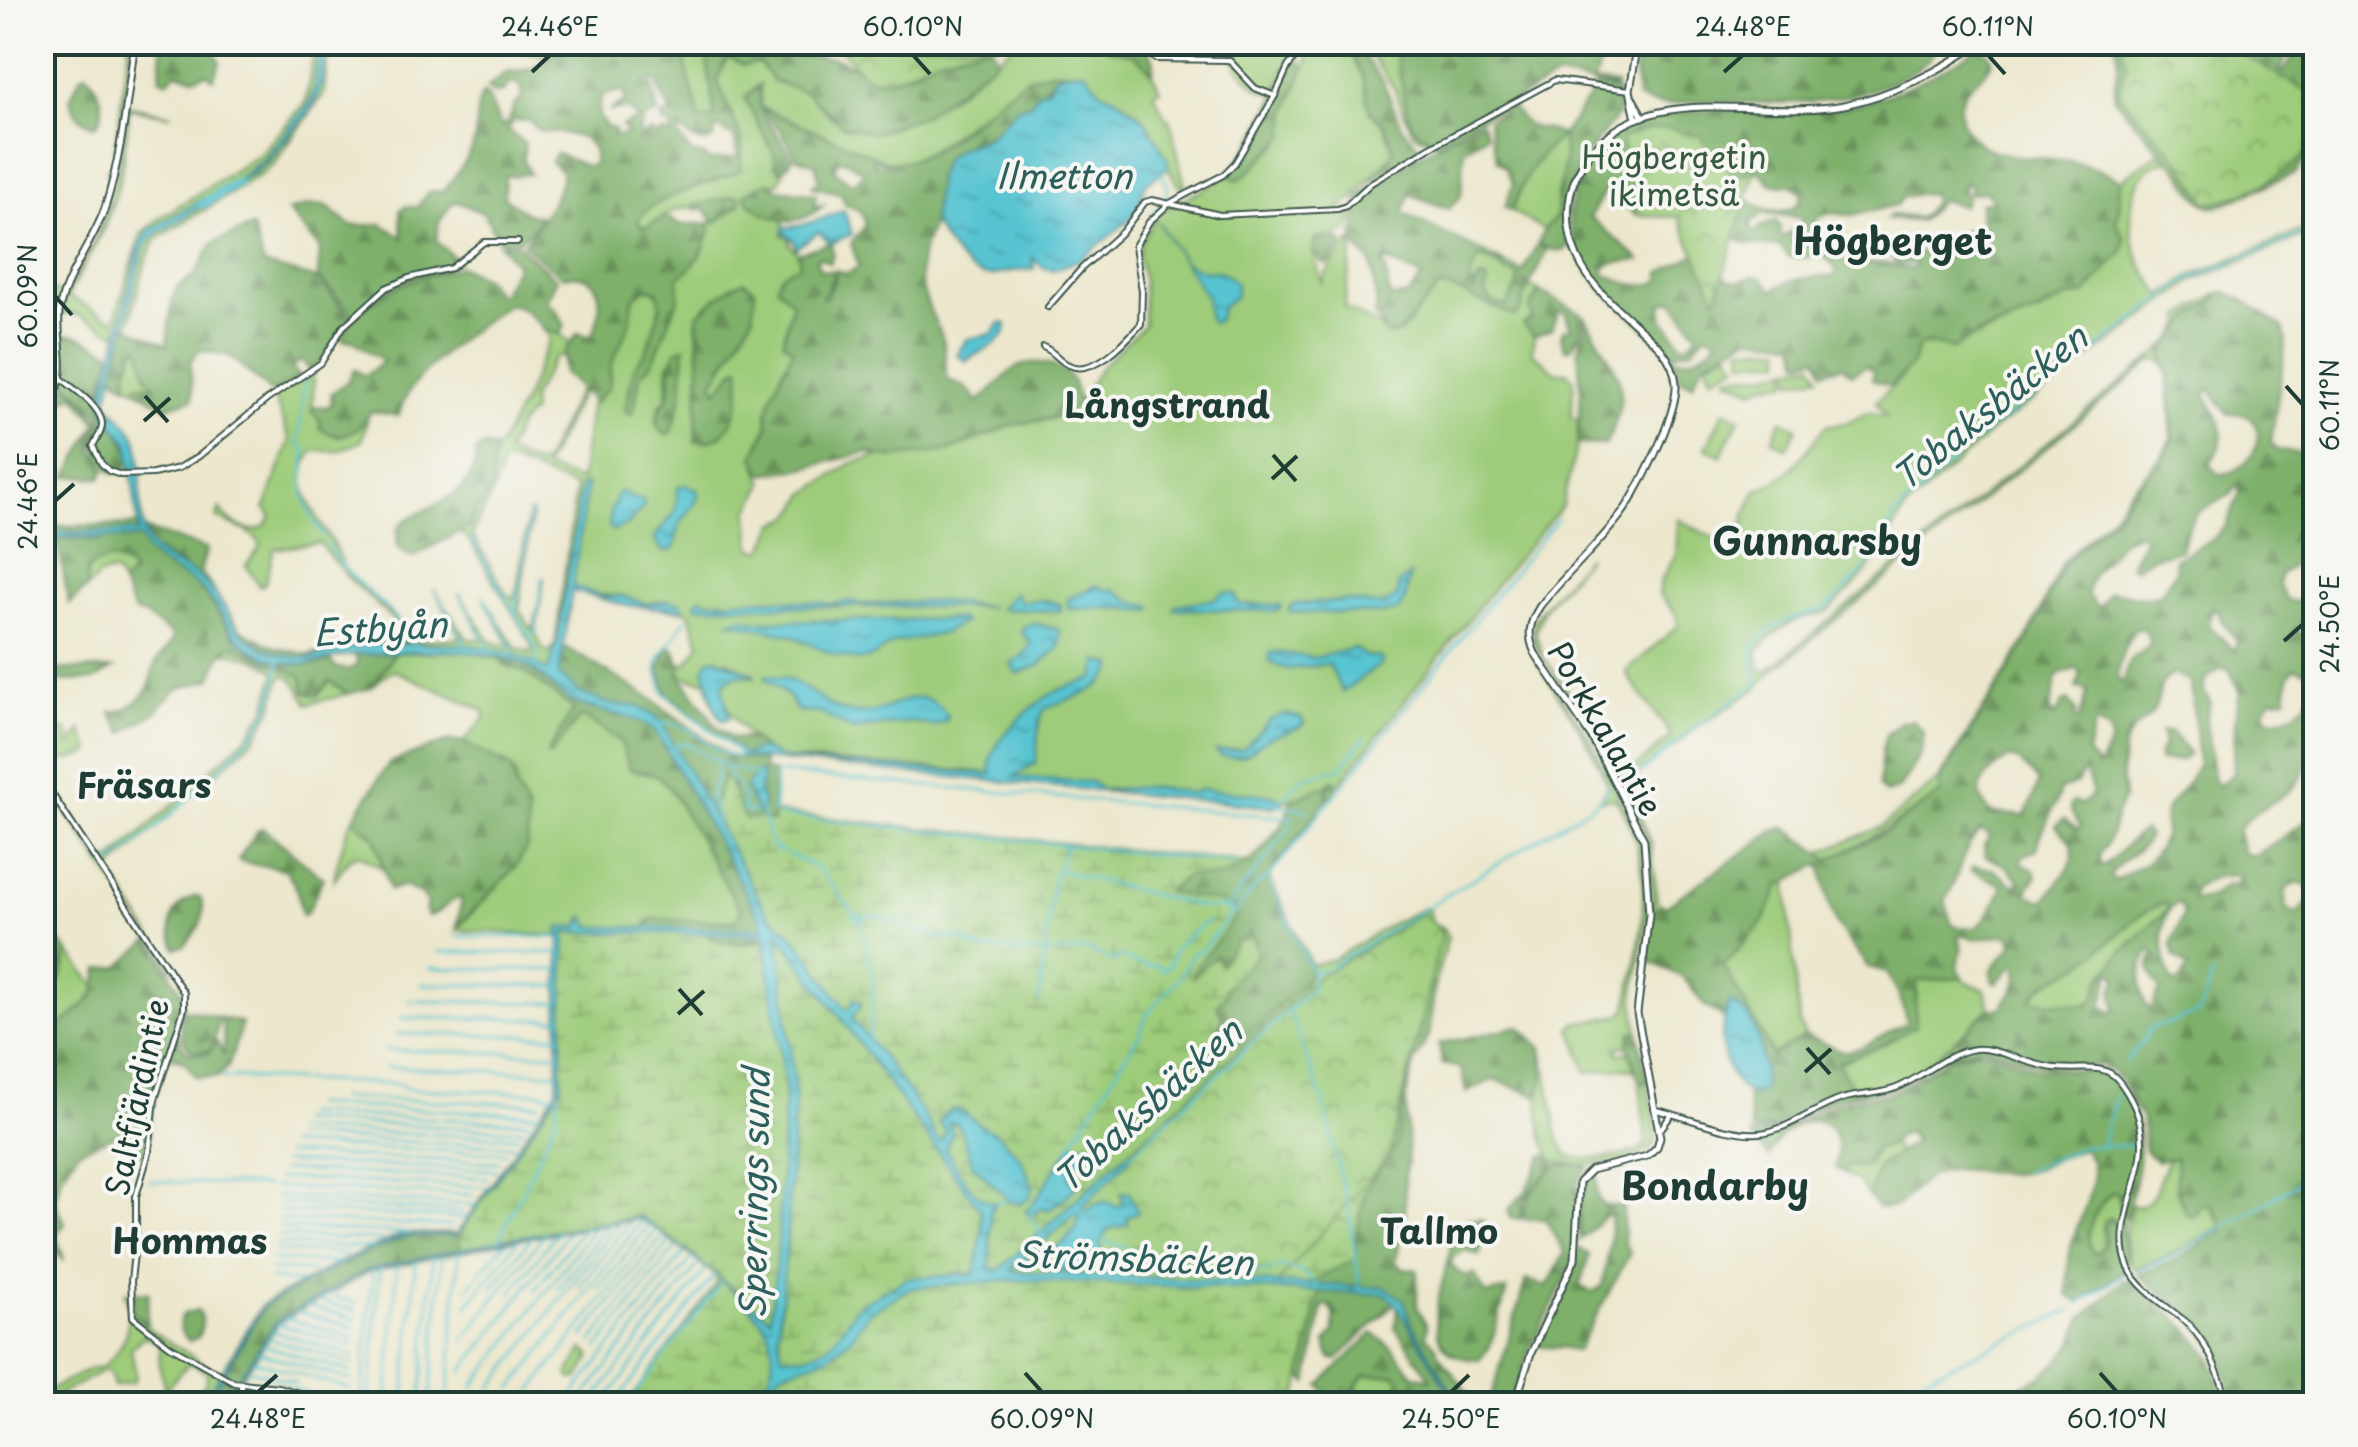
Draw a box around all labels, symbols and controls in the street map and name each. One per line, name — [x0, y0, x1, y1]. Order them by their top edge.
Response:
text: 24.46°E — [501, 7, 599, 45]
text: 60.10°N — [863, 7, 963, 45]
text: 24.48°E — [1695, 7, 1791, 45]
text: 60.11°N — [1942, 7, 2034, 45]
park label: Högbergetin ikimetsä — [1581, 132, 1767, 217]
water label: Ilmetton — [996, 148, 1134, 201]
district label: Högberget — [1793, 211, 1993, 268]
text: 60.09°N — [8, 244, 46, 348]
water label: Tobaksbäcken — [1880, 309, 2100, 501]
text: 60.11°N — [2310, 359, 2348, 451]
district label: Långstrand — [1064, 377, 1270, 430]
text: 24.46°E — [8, 452, 46, 550]
district label: Gunnarsby — [1712, 511, 1922, 568]
text: 24.50°E — [2310, 574, 2348, 674]
water label: Estbyån — [311, 596, 451, 658]
street label: Porkkalantie — [1537, 632, 1675, 824]
district label: Fräsars — [76, 757, 212, 810]
street label: Saltfjärdintie — [92, 994, 180, 1200]
water label: Tobaksbäcken — [1041, 1003, 1255, 1203]
water label: Sperrings sund — [724, 1063, 782, 1319]
district label: Bondarby — [1621, 1156, 1809, 1213]
district label: Tallmo — [1380, 1203, 1498, 1256]
district label: Hommas — [113, 1213, 267, 1266]
water label: Strömsbäcken — [1014, 1226, 1256, 1288]
text: 24.48°E — [210, 1399, 306, 1437]
text: 60.09°N — [990, 1399, 1094, 1437]
text: 24.50°E — [1401, 1399, 1501, 1437]
text: 60.10°N — [2067, 1399, 2167, 1437]

